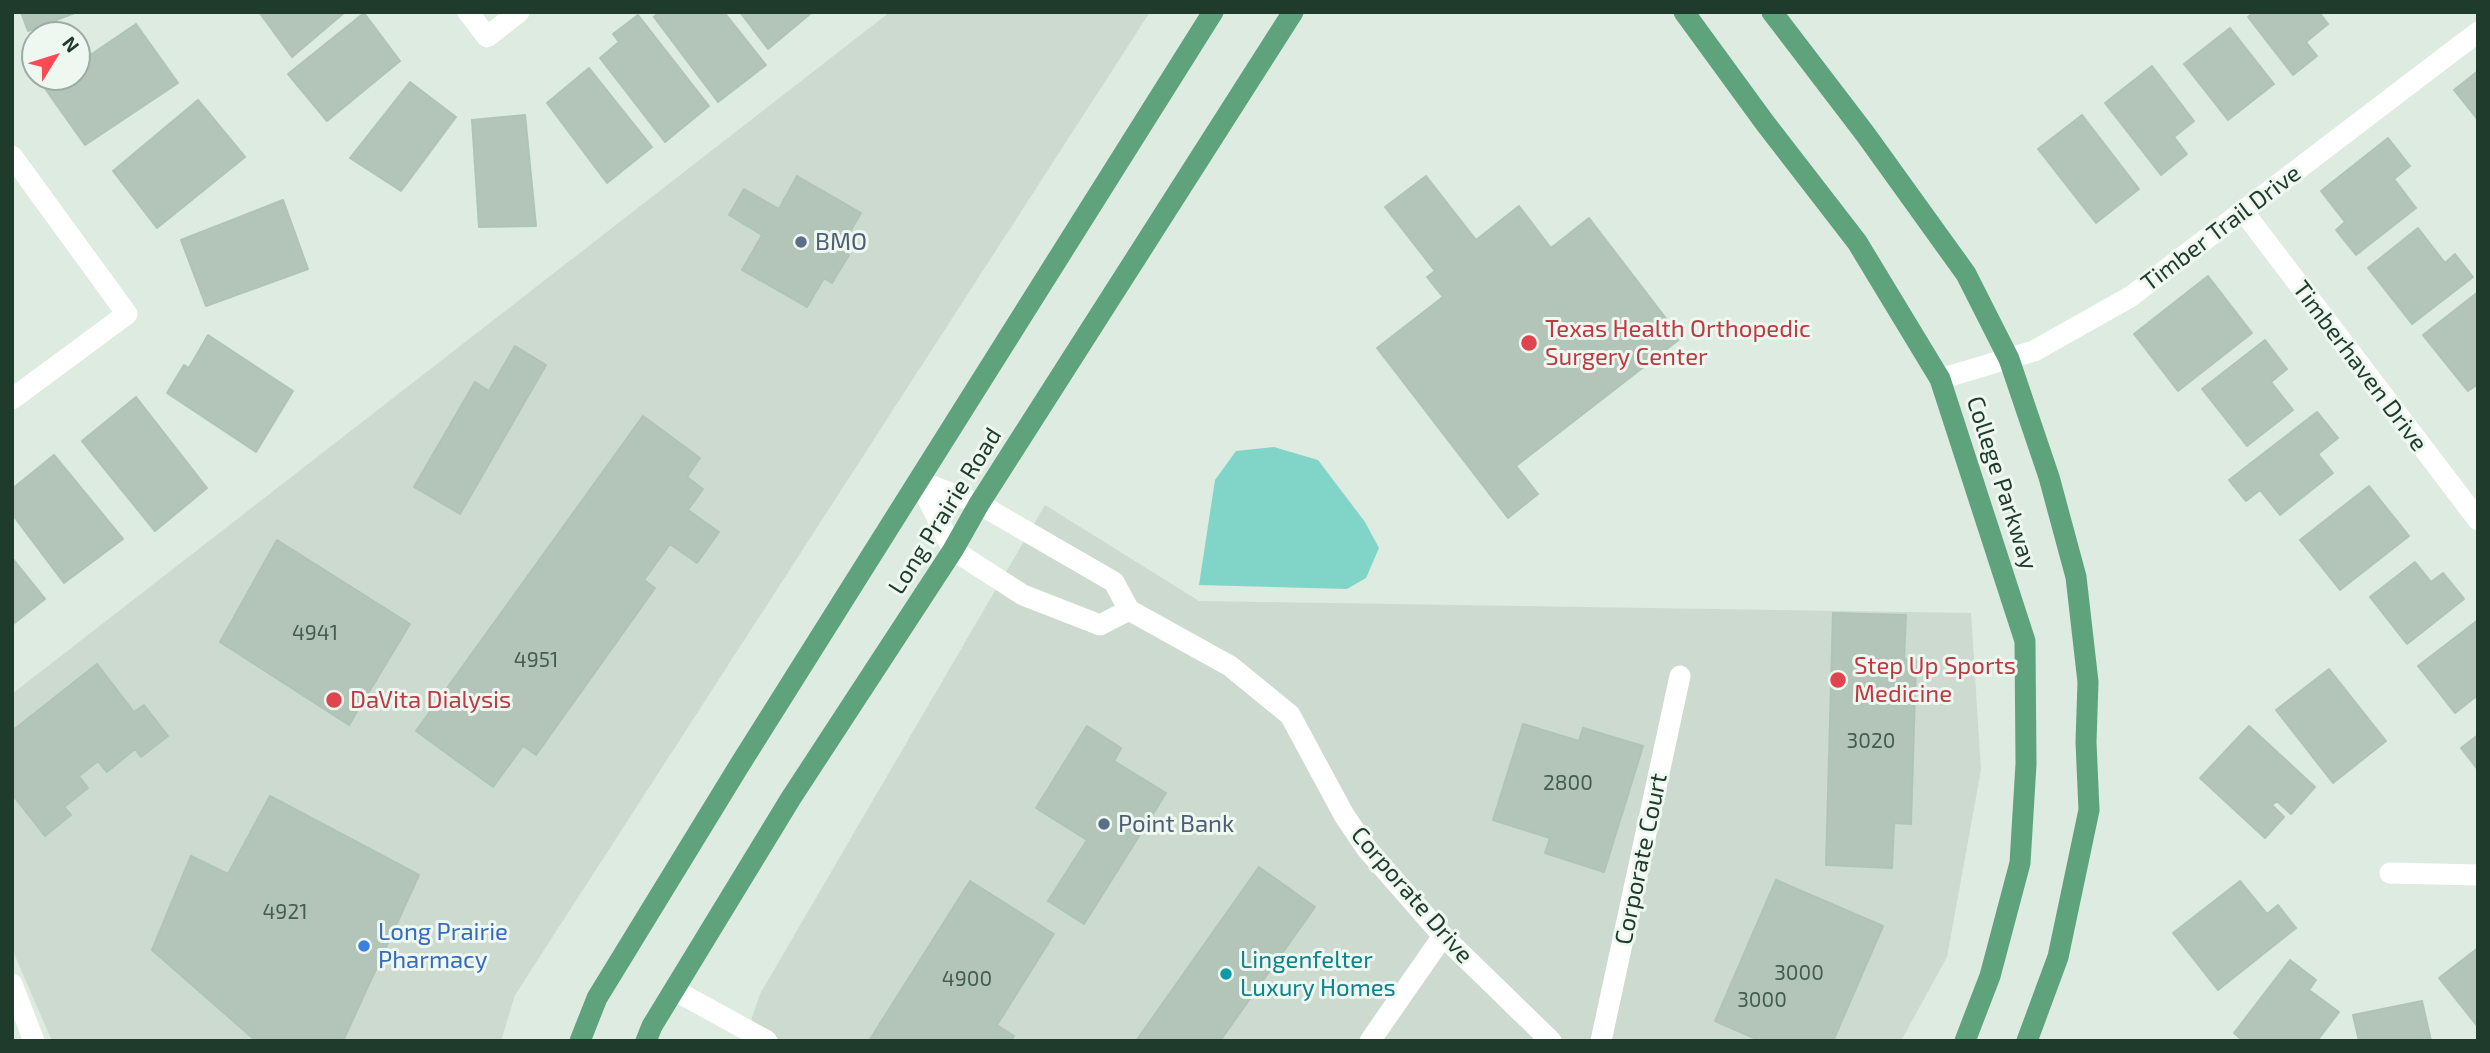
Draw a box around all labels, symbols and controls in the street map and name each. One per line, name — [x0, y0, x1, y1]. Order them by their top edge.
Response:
north arrow — [21, 21, 91, 91]
text: N — [58, 32, 85, 56]
street label: Timber Trail Drive — [2136, 159, 2306, 297]
place label: BMO — [815, 228, 867, 256]
marker: BMO — [793, 234, 809, 250]
street label: Timberhaven Drive — [2287, 275, 2433, 457]
place label: Texas Health Orthopedic Surgery Center — [1545, 315, 1811, 371]
marker: Texas Health Orthopedic Surgery Center — [1519, 333, 1539, 353]
street label: College Parkway — [1960, 393, 2044, 573]
street label: Long Prairie Road — [882, 423, 1008, 599]
house number: 4941 — [292, 620, 338, 646]
house number: 4951 — [514, 647, 558, 673]
place label: Step Up Sports Medicine — [1854, 652, 2016, 708]
marker: Step Up Sports Medicine — [1828, 670, 1848, 690]
place label: DaVita Dialysis — [350, 686, 511, 714]
marker: DaVita Dialysis — [324, 690, 344, 710]
house number: 3020 — [1847, 728, 1895, 754]
house number: 2800 — [1543, 770, 1593, 796]
street label: Corporate Court — [1609, 771, 1673, 947]
place label: Point Bank — [1118, 810, 1234, 838]
marker: Point Bank — [1096, 816, 1112, 832]
street label: Corporate Drive — [1345, 821, 1479, 969]
house number: 4921 — [262, 899, 308, 925]
place label: Long Prairie Pharmacy — [378, 918, 508, 974]
marker: Long Prairie Pharmacy — [356, 938, 372, 954]
place label: Lingenfelter Luxury Homes — [1240, 946, 1396, 1002]
house number: 3000 — [1774, 960, 1824, 986]
house number: 4900 — [942, 966, 992, 992]
marker: Lingenfelter Luxury Homes — [1218, 966, 1234, 982]
house number: 3000 — [1737, 987, 1787, 1013]

